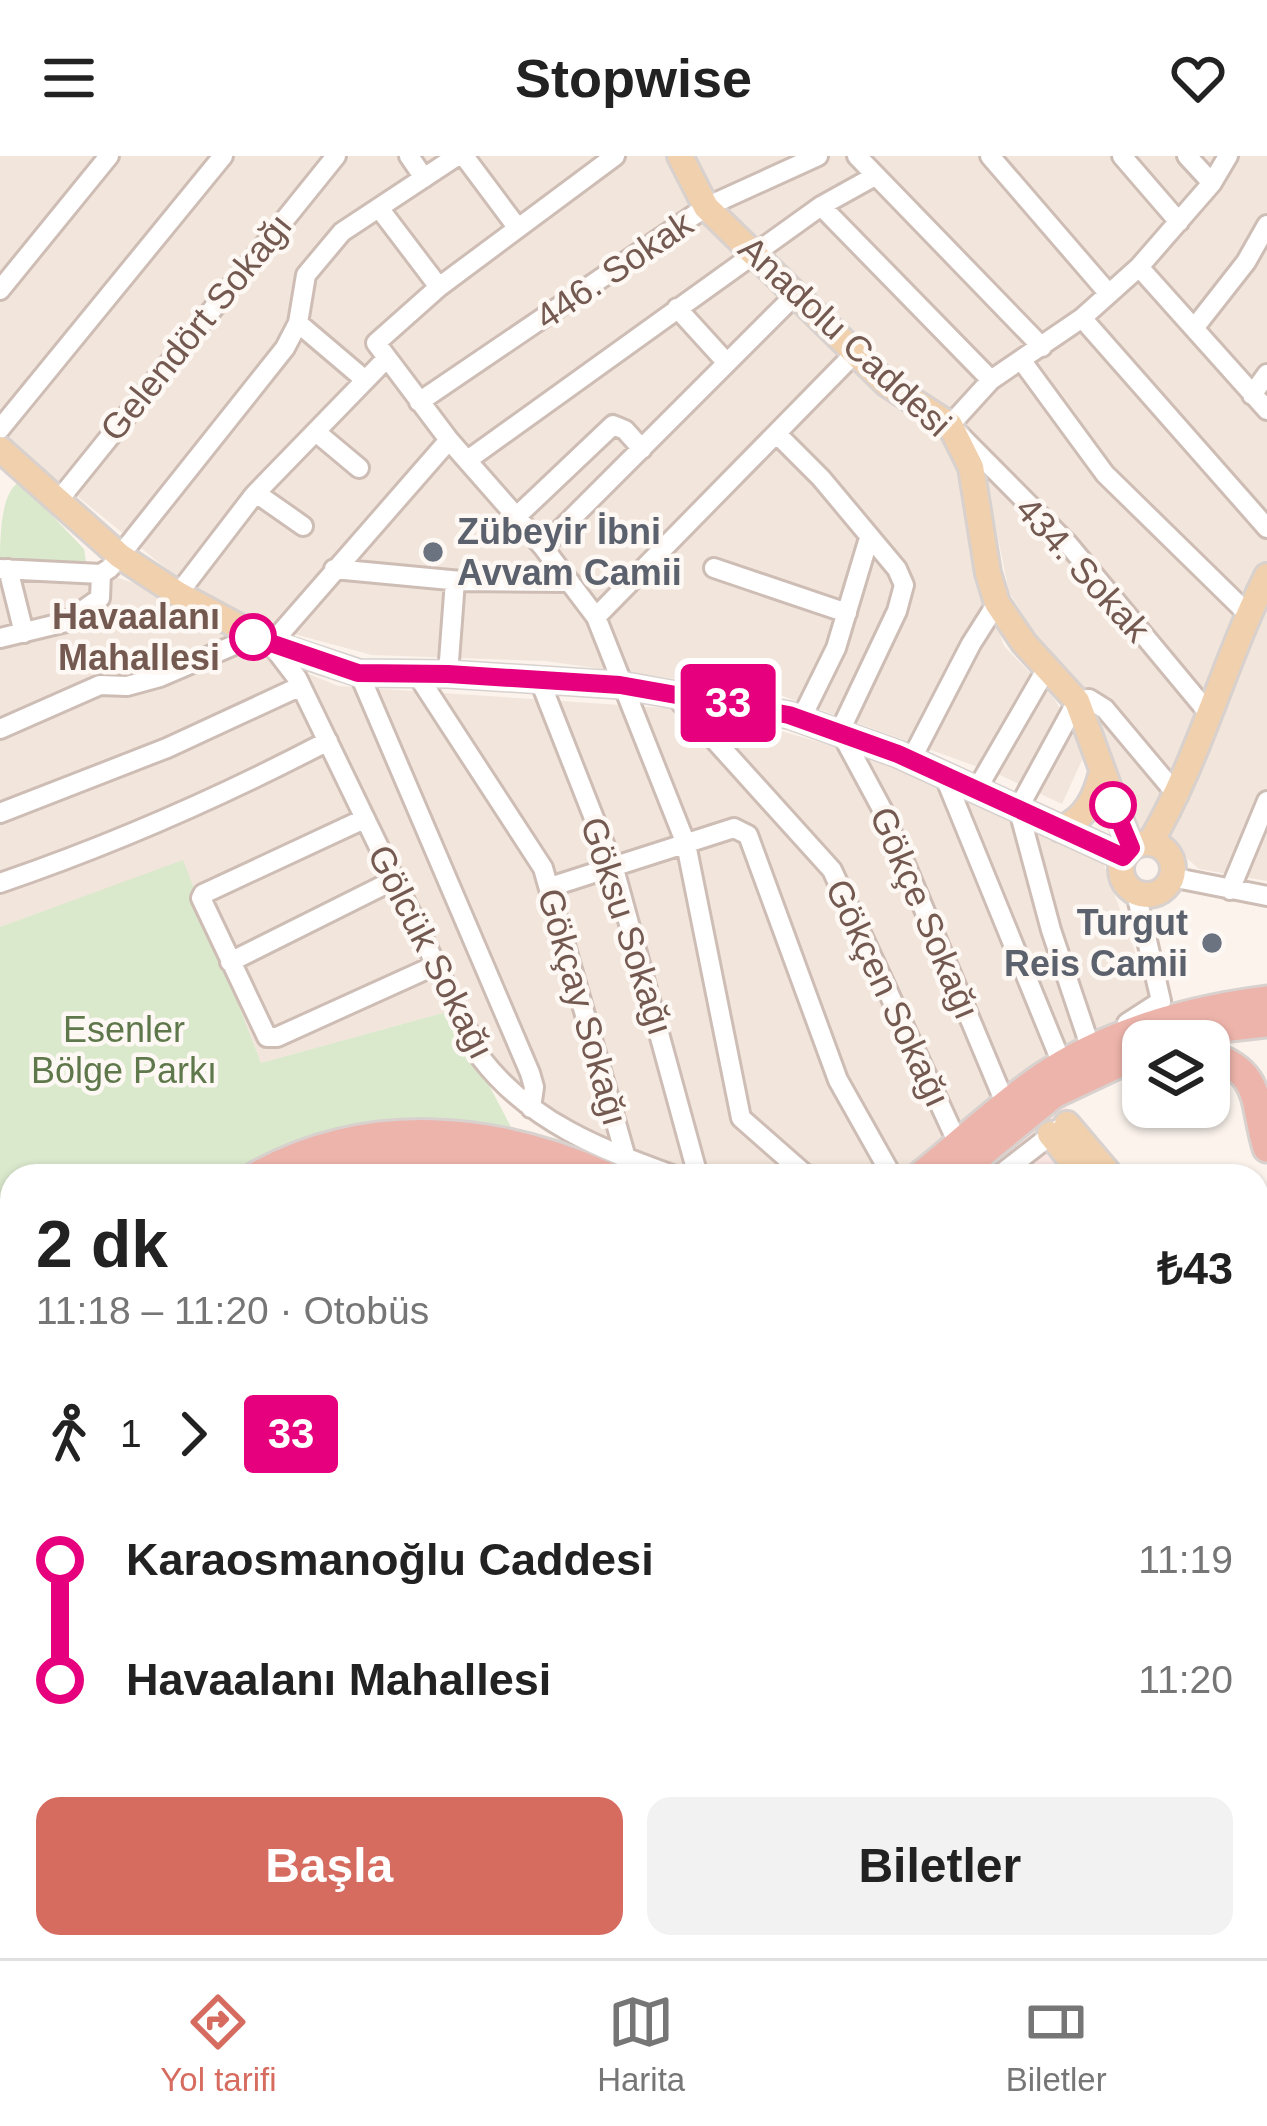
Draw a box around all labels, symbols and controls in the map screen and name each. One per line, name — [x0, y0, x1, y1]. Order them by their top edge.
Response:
icon: menu — [36, 45, 102, 111]
icon: heart — [1165, 45, 1231, 111]
text: Stopwise — [515, 48, 752, 108]
street label: 446. Sokak — [528, 202, 701, 337]
street label: Gelendört Sokağı — [92, 205, 300, 449]
street label: Anadolu Caddesi — [731, 228, 959, 444]
street label: 434. Sokak — [1008, 488, 1159, 650]
place label: Zübeyir İbni Avvam Camii — [457, 511, 682, 593]
marker: Zübeyir İbni Avvam Camii — [420, 539, 446, 565]
place label: Havaalanı Mahallesi — [52, 596, 220, 678]
marker: Havaalanı Mahallesi — [231, 615, 275, 659]
line badge: 33 — [674, 664, 782, 742]
text: 33 — [705, 679, 751, 726]
unlabelled marker — [1091, 783, 1135, 827]
street label: Gökçe Sokağı — [862, 801, 988, 1025]
street label: Göksu Sokağı — [573, 812, 681, 1040]
street label: Gölcük Sokağı — [360, 838, 502, 1066]
street label: Gökçen Sokağı — [817, 873, 959, 1113]
street label: Gökçay Sokağı — [530, 884, 636, 1130]
place label: Turgut Reis Camii — [1004, 902, 1188, 984]
marker: Turgut Reis Camii — [1199, 930, 1225, 956]
park label: Esenler Bölge Parkı — [31, 1009, 217, 1091]
map controls — [1122, 1020, 1230, 1128]
button: layers — [1122, 1020, 1230, 1128]
text: 2 dk — [36, 1207, 168, 1281]
text: ₺43 — [1157, 1243, 1233, 1294]
text: 11:18 – 11:20 · Otobüs — [36, 1289, 429, 1332]
icon: walk — [36, 1401, 102, 1467]
icon: forward — [160, 1401, 226, 1467]
text: 33 — [268, 1410, 314, 1457]
text: 1 — [120, 1412, 142, 1455]
text: Karaosmanoğlu Caddesi — [126, 1534, 654, 1585]
text: 11:19 — [1138, 1538, 1233, 1581]
text: Havaalanı Mahallesi — [126, 1654, 551, 1705]
text: 11:20 — [1138, 1658, 1233, 1701]
button: Başla — [36, 1797, 623, 1935]
button: Biletler — [647, 1797, 1233, 1935]
tab: Yol tarifi — [160, 1989, 277, 2099]
tab: Harita — [597, 1989, 685, 2099]
tab: Biletler — [1006, 1989, 1107, 2099]

